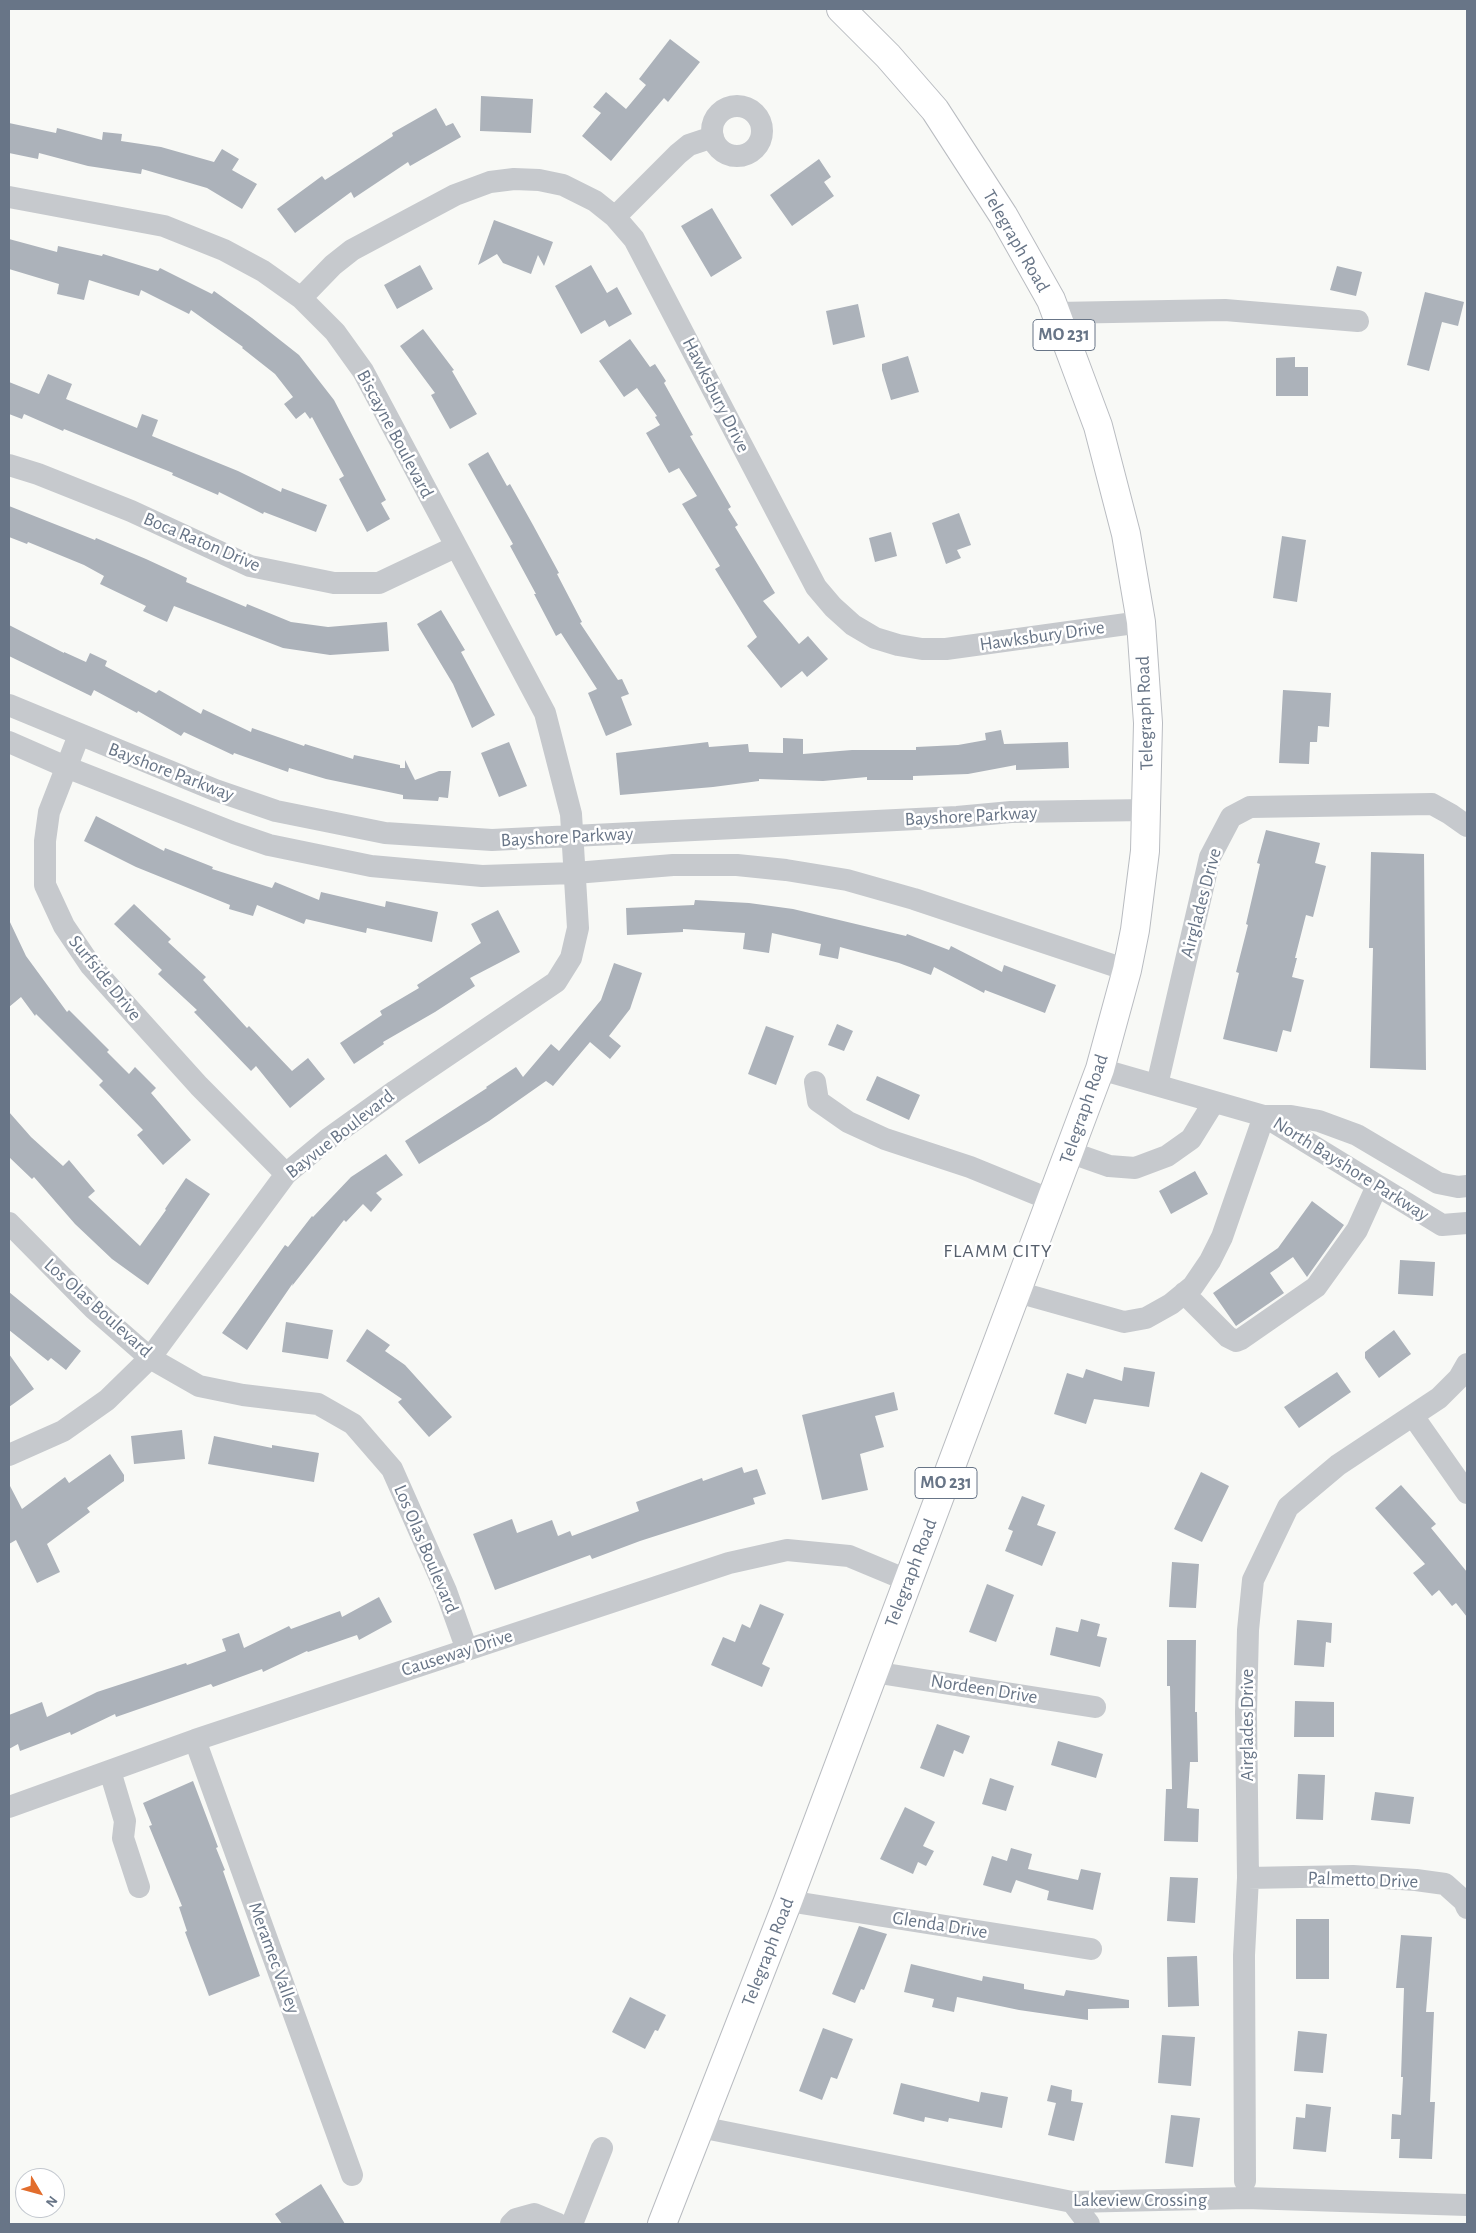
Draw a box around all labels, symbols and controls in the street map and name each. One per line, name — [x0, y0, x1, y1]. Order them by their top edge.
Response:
street label: Telegraph Road — [977, 186, 1055, 296]
road number: MO 231 — [1033, 320, 1095, 350]
street label: Hawksbury Drive — [677, 334, 755, 456]
street label: Biscayne Boulevard — [352, 366, 438, 502]
street label: Boca Raton Drive — [140, 507, 264, 577]
street label: Hawksbury Drive — [978, 616, 1106, 656]
street label: Telegraph Road — [1132, 655, 1158, 771]
street label: Bayshore Parkway — [105, 738, 237, 806]
street label: Bayshore Parkway — [904, 801, 1038, 831]
street label: Bayshore Parkway — [500, 822, 634, 852]
street label: Airglades Drive — [1175, 846, 1227, 960]
street label: Surfside Drive — [64, 931, 146, 1025]
street label: Telegraph Road — [1055, 1051, 1113, 1167]
street label: Bayvue Boulevard — [281, 1085, 399, 1183]
street label: North Bayshore Parkway — [1269, 1112, 1433, 1226]
district label: FLAMM CITY — [942, 1239, 1054, 1263]
street label: Los Olas Boulevard — [39, 1253, 157, 1363]
road number: MO 231 — [915, 1468, 977, 1499]
street label: Los Olas Boulevard — [389, 1481, 463, 1617]
street label: Telegraph Road — [880, 1515, 942, 1631]
street label: Causeway Drive — [398, 1624, 516, 1682]
street label: Nordeen Drive — [929, 1669, 1039, 1709]
street label: Airglades Drive — [1236, 1669, 1258, 1781]
street label: Palmetto Drive — [1307, 1867, 1419, 1893]
street label: Telegraph Road — [737, 1894, 799, 2010]
street label: Meramec Valley — [243, 1899, 305, 2017]
street label: Glenda Drive — [891, 1906, 989, 1944]
north arrow — [15, 2168, 65, 2218]
street label: Lakeview Crossing — [1073, 2189, 1207, 2211]
text: N — [43, 2193, 60, 2210]

